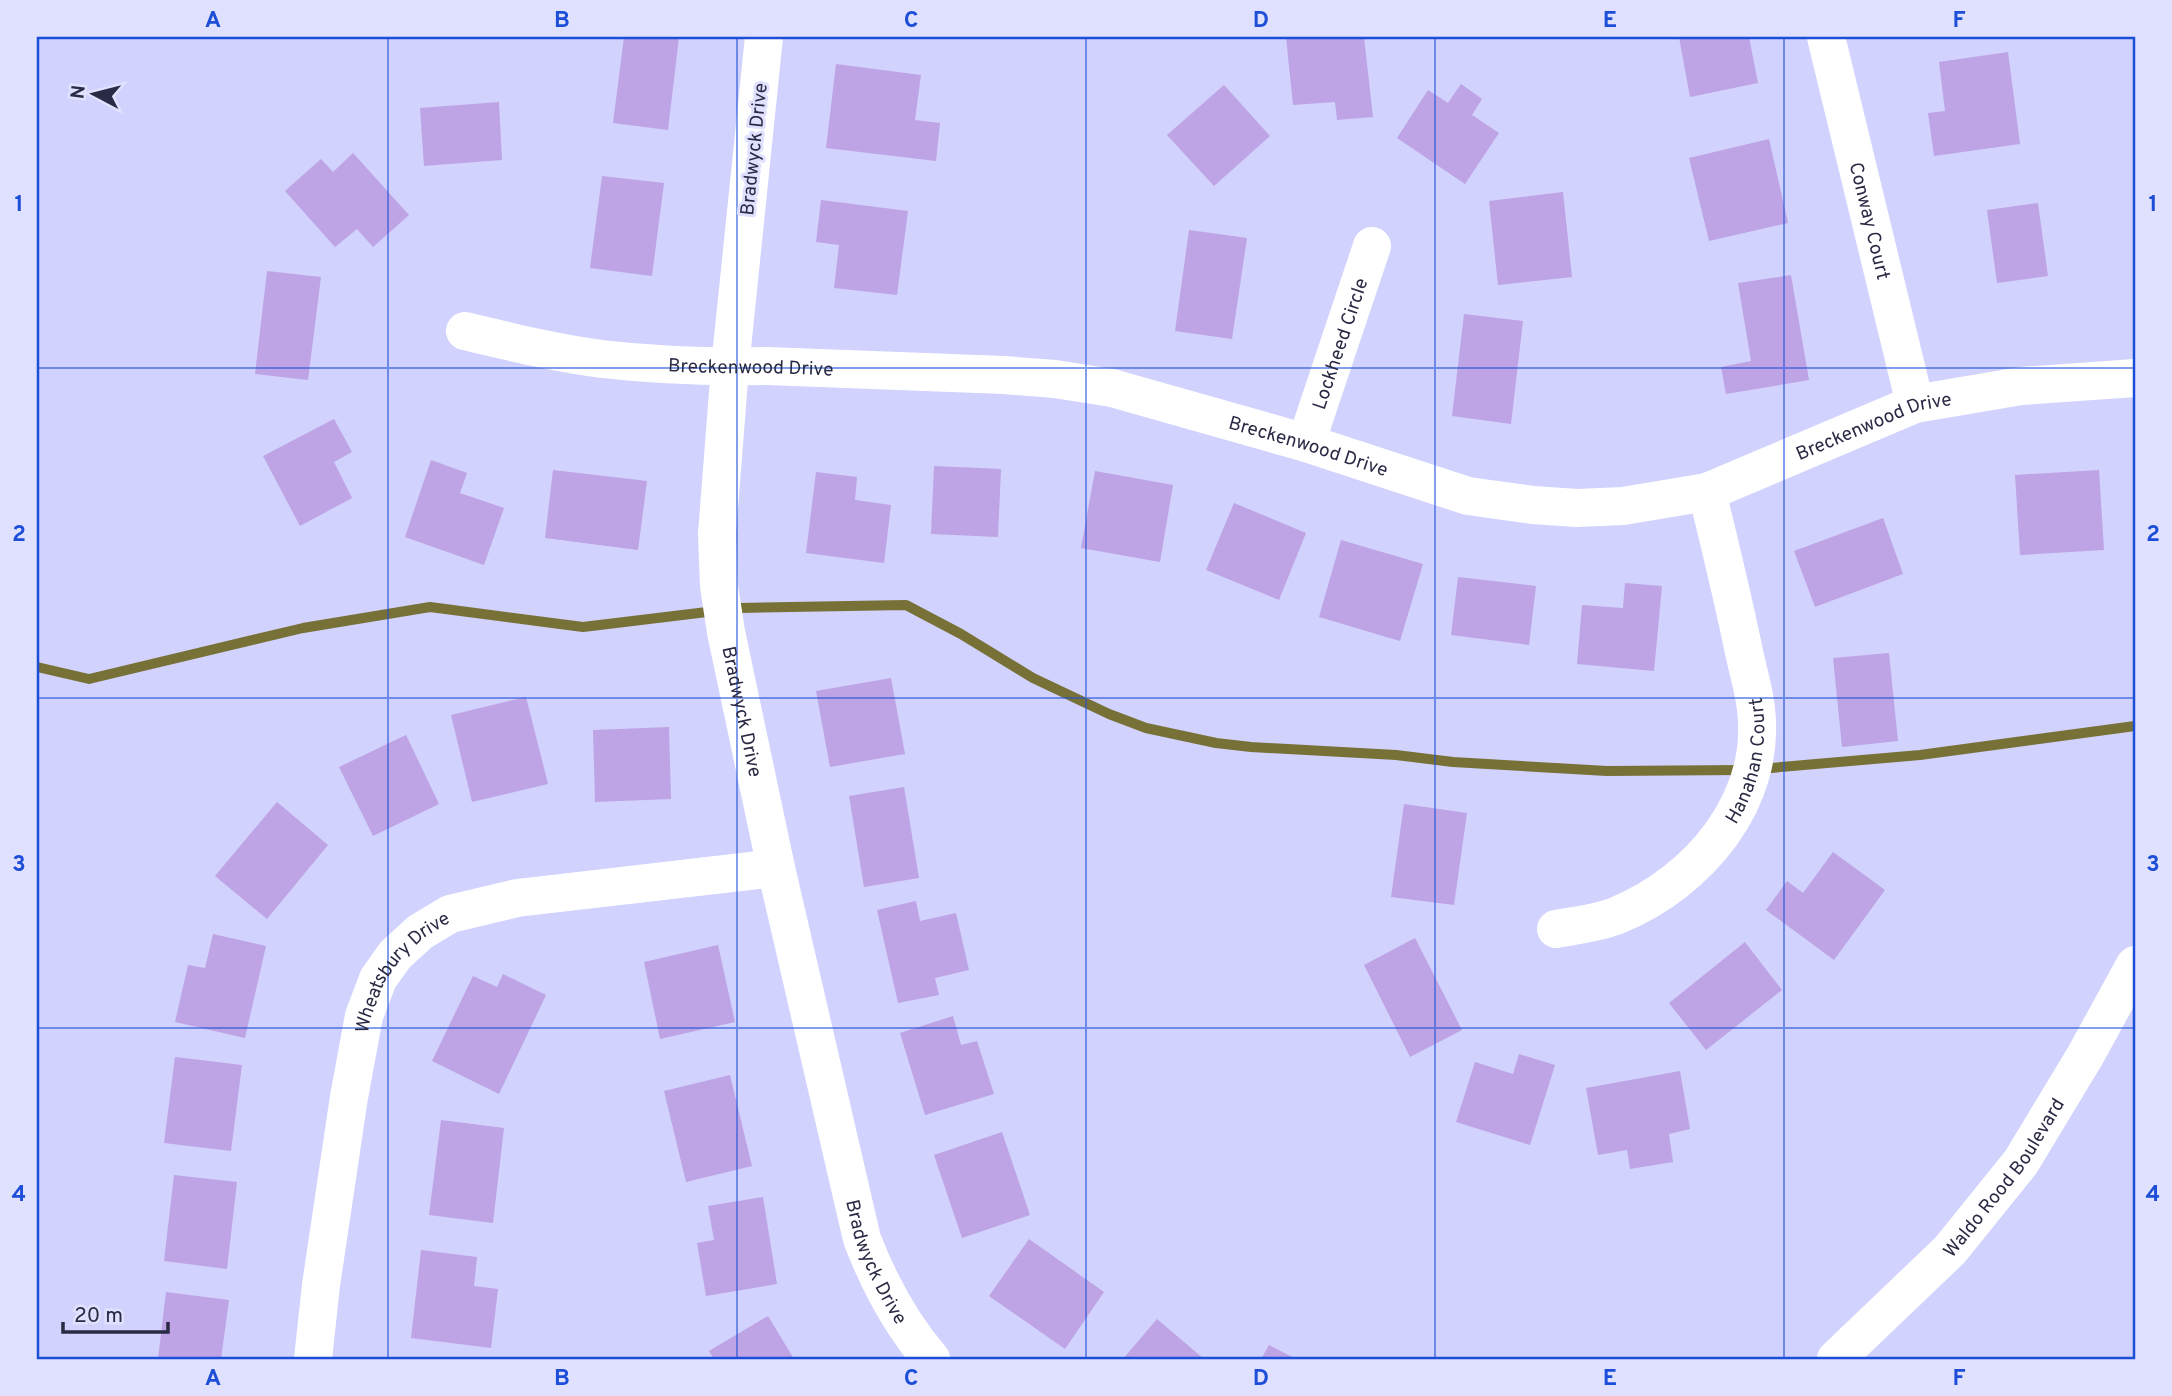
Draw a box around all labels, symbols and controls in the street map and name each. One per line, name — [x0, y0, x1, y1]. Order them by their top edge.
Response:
text: A — [205, 7, 221, 36]
text: B — [554, 7, 570, 36]
text: C — [904, 7, 918, 36]
text: D — [1253, 7, 1269, 36]
text: E — [1603, 7, 1617, 36]
text: F — [1952, 7, 1966, 36]
north arrow — [60, 60, 130, 130]
street label: Bradwyck Drive — [736, 82, 774, 217]
text: N — [66, 84, 92, 100]
street label: Conway Court — [1843, 160, 1894, 282]
text: 1 — [14, 191, 24, 220]
text: 1 — [2148, 191, 2158, 220]
street label: Lockheed Circle — [1308, 275, 1374, 413]
street label: Breckenwood Drive — [667, 354, 834, 383]
street label: Breckenwood Drive — [1793, 388, 1953, 467]
street label: Breckenwood Drive — [1226, 412, 1391, 483]
text: 2 — [12, 521, 26, 550]
text: 2 — [2146, 521, 2160, 550]
street label: Bradwyck Drive — [715, 644, 766, 779]
street label: Hanahan Court — [1721, 696, 1771, 829]
text: 3 — [12, 851, 26, 880]
text: 3 — [2146, 851, 2160, 880]
street label: Wheatsbury Drive — [351, 907, 455, 1035]
street label: Waldo Rood Boulevard — [1939, 1094, 2071, 1263]
text: 4 — [12, 1181, 26, 1210]
text: 4 — [2146, 1181, 2160, 1210]
street label: Bradwyck Drive — [839, 1197, 912, 1329]
scale bar — [63, 1291, 168, 1335]
text: 20 m — [74, 1303, 123, 1330]
text: A — [205, 1365, 221, 1394]
text: B — [554, 1365, 570, 1394]
text: C — [904, 1365, 918, 1394]
text: D — [1253, 1365, 1269, 1394]
text: E — [1603, 1365, 1617, 1394]
text: F — [1952, 1365, 1966, 1394]

